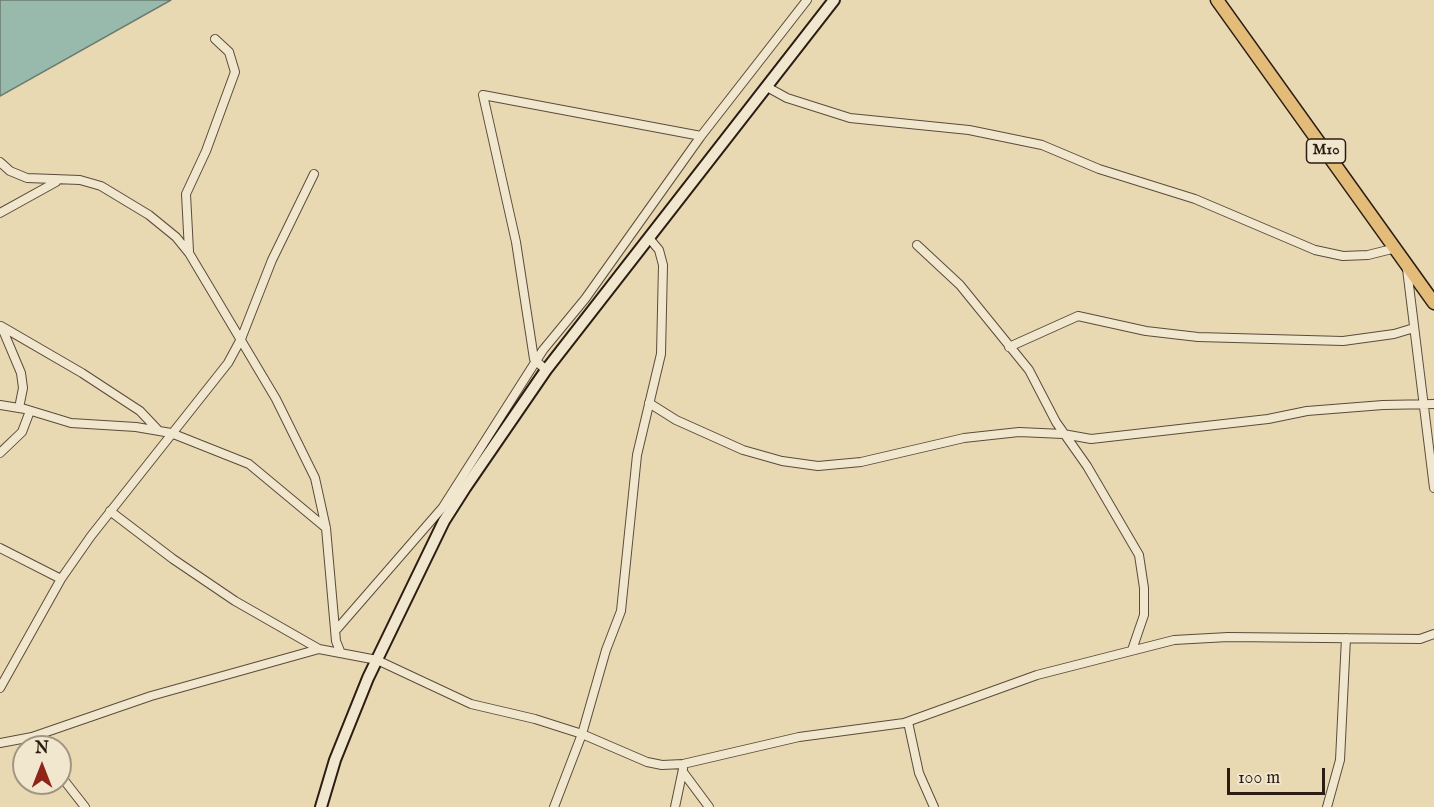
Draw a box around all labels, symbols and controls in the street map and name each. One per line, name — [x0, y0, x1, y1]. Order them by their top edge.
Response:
road number: M10 — [1306, 139, 1346, 163]
north arrow — [12, 735, 72, 795]
text: N — [35, 739, 49, 759]
scale bar — [1230, 756, 1328, 794]
text: 100 m — [1238, 767, 1280, 790]

